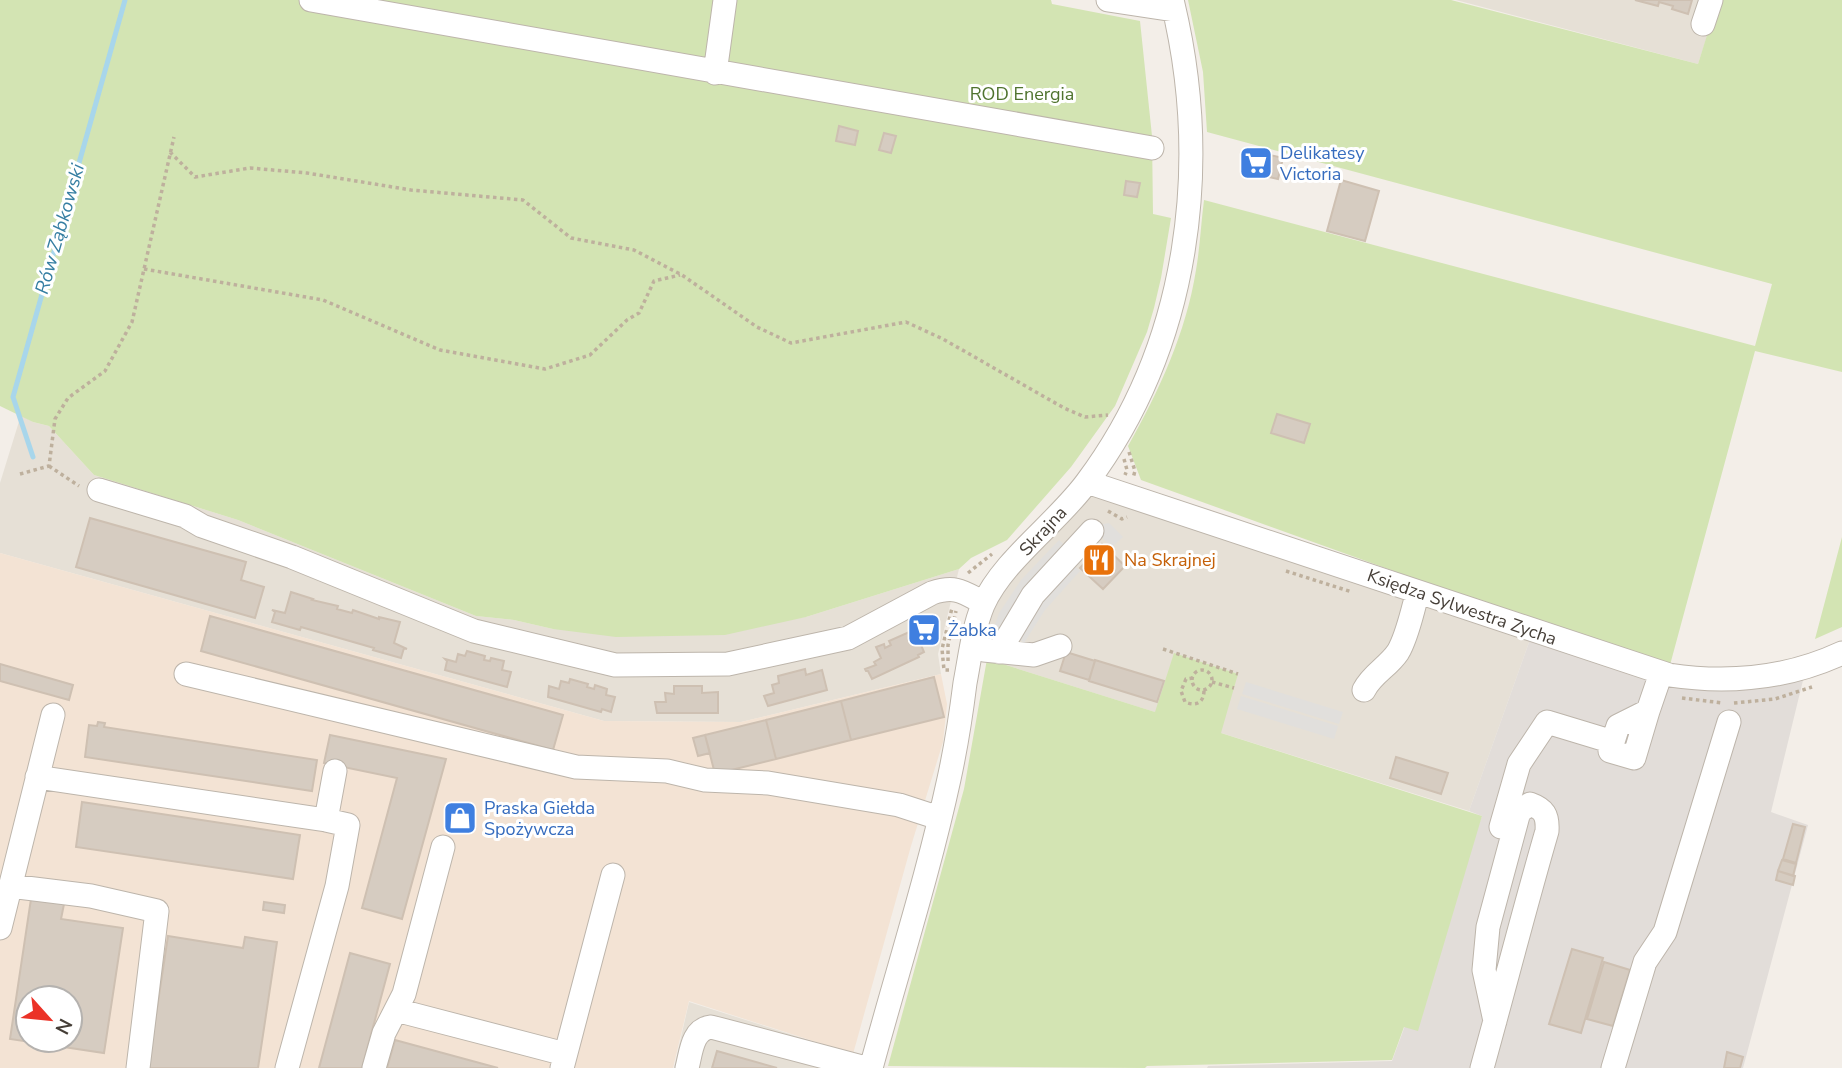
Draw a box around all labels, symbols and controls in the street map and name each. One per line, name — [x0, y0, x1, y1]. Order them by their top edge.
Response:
park label: ROD Energia — [970, 82, 1074, 106]
place label: Delikatesy Victoria — [1279, 141, 1365, 186]
supermarket icon: Delikatesy Victoria — [1237, 144, 1275, 182]
water label: Rów Ząbkowski — [29, 160, 91, 297]
street label: Skrajna — [1014, 501, 1072, 561]
restaurant icon: Na Skrajnej — [1080, 541, 1118, 579]
place label: Na Skrajnej — [1124, 548, 1216, 572]
street label: Księdza Sylwestra Zycha — [1364, 563, 1560, 651]
supermarket icon: Żabka — [905, 611, 943, 649]
place label: Żabka — [948, 618, 997, 642]
place label: Praska Giełda Spożywcza — [484, 796, 595, 841]
shop icon: Praska Giełda Spożywcza — [441, 799, 479, 837]
north arrow — [14, 984, 84, 1054]
text: N — [48, 1014, 78, 1039]

